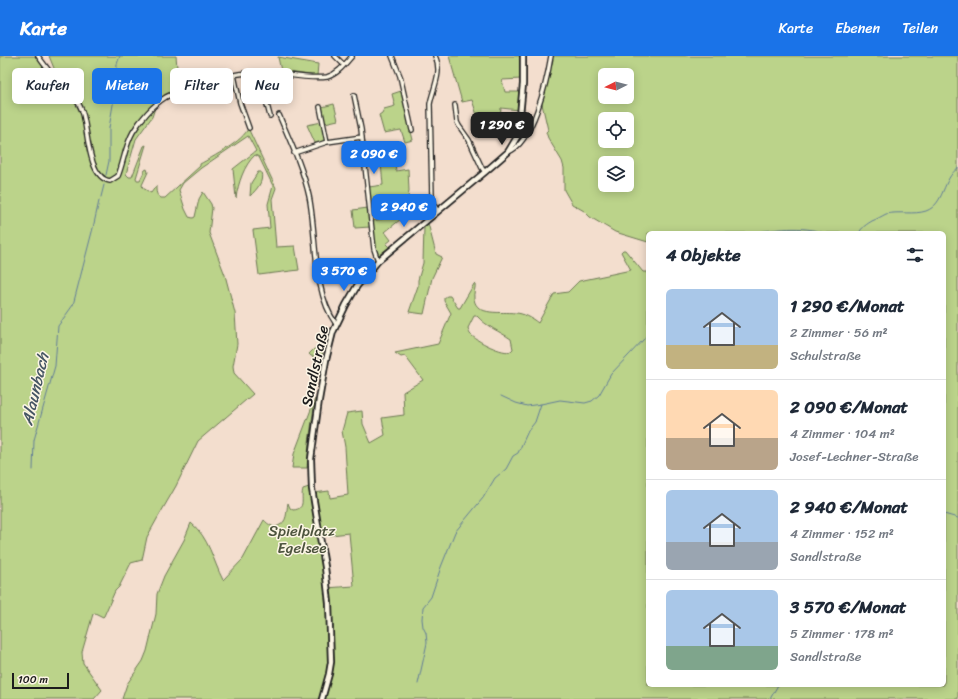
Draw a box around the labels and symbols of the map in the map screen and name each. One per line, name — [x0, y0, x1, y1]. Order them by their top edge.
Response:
north arrow — [598, 68, 634, 104]
pin: 1 290 € — [465, 112, 539, 146]
pin: 2 090 € — [337, 141, 411, 175]
pin: 2 940 € — [367, 194, 441, 228]
pin: 3 570 € — [307, 258, 381, 292]
street label: Sandlstraße — [294, 323, 336, 409]
water label: Alaunbach — [12, 348, 58, 429]
park label: Spielplatz Egelsee — [269, 518, 336, 561]
scale bar — [12, 671, 69, 690]

